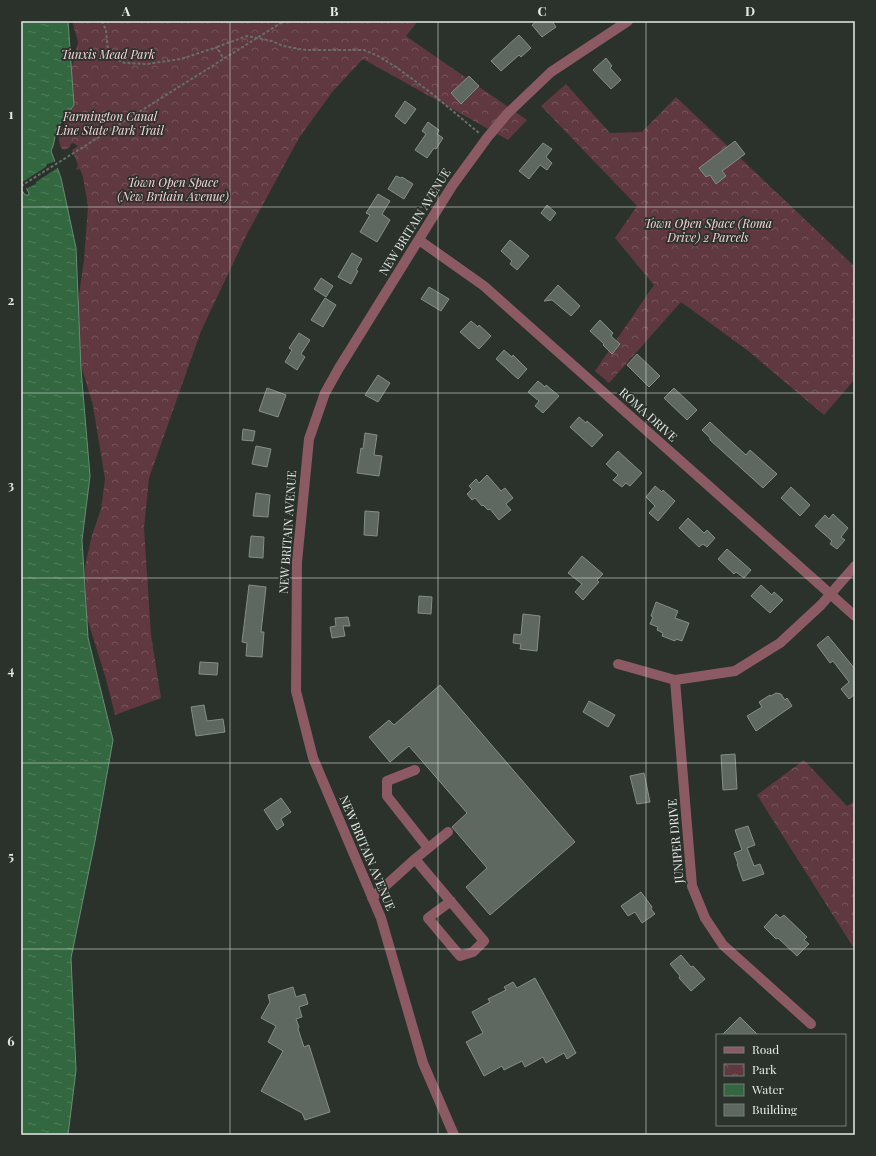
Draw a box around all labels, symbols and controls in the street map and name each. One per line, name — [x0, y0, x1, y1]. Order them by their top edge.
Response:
text: A — [121, 2, 131, 19]
text: B — [330, 2, 339, 19]
text: C — [537, 2, 547, 19]
text: D — [745, 2, 755, 19]
park label: Tunxis Mead Park — [61, 46, 155, 62]
text: 1 — [9, 105, 14, 122]
park label: Farmington Canal Line State Park Trail — [55, 108, 164, 138]
street label: NEW BRITAIN AVENUE — [375, 165, 454, 278]
park label: Town Open Space (New Britain Avenue) — [117, 174, 229, 204]
park label: Town Open Space (Roma Drive) 2 Parcels — [644, 215, 772, 245]
text: 2 — [8, 291, 15, 308]
street label: ROMA DRIVE — [616, 384, 681, 445]
street label: NEW BRITAIN AVENUE — [275, 470, 299, 594]
text: 3 — [8, 476, 14, 493]
text: 4 — [8, 661, 15, 678]
street label: NEW BRITAIN AVENUE — [336, 793, 399, 913]
street label: JUNIPER DRIVE — [663, 798, 687, 885]
text: 5 — [8, 847, 14, 864]
text: 6 — [7, 1032, 15, 1049]
legend — [716, 1034, 846, 1126]
text: Road — [752, 1041, 779, 1057]
text: Park — [752, 1061, 777, 1077]
text: Water — [751, 1081, 785, 1097]
text: Building — [752, 1101, 798, 1117]

